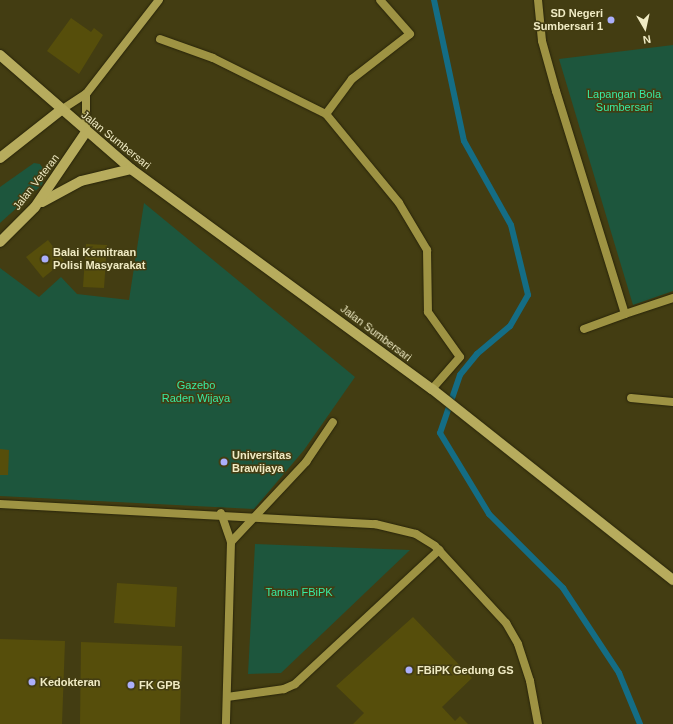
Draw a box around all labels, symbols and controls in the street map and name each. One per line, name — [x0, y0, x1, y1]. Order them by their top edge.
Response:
place label: SD Negeri Sumbersari 1 — [533, 7, 603, 33]
north arrow — [625, 8, 665, 48]
marker: SD Negeri Sumbersari 1 — [606, 15, 616, 25]
text: N — [642, 33, 652, 46]
park label: Lapangan Bola Sumbersari — [587, 88, 661, 114]
street label: Jalan Sumbersari — [79, 108, 153, 172]
street label: Jalan Veteran — [10, 151, 62, 213]
place label: Balai Kemitraan Polisi Masyarakat — [53, 246, 145, 272]
marker: Balai Kemitraan Polisi Masyarakat — [40, 254, 50, 264]
street label: Jalan Sumbersari — [338, 302, 414, 364]
park label: Gazebo Raden Wijaya — [162, 379, 230, 405]
place label: Universitas Brawijaya — [232, 449, 291, 475]
marker: Universitas Brawijaya — [219, 457, 229, 467]
park label: Taman FBiPK — [265, 585, 333, 599]
place label: FBiPK Gedung GS — [417, 663, 514, 677]
marker: FBiPK Gedung GS — [404, 665, 414, 675]
place label: Kedokteran — [40, 675, 101, 689]
marker: Kedokteran — [27, 677, 37, 687]
place label: FK GPB — [139, 678, 181, 692]
marker: FK GPB — [126, 680, 136, 690]

